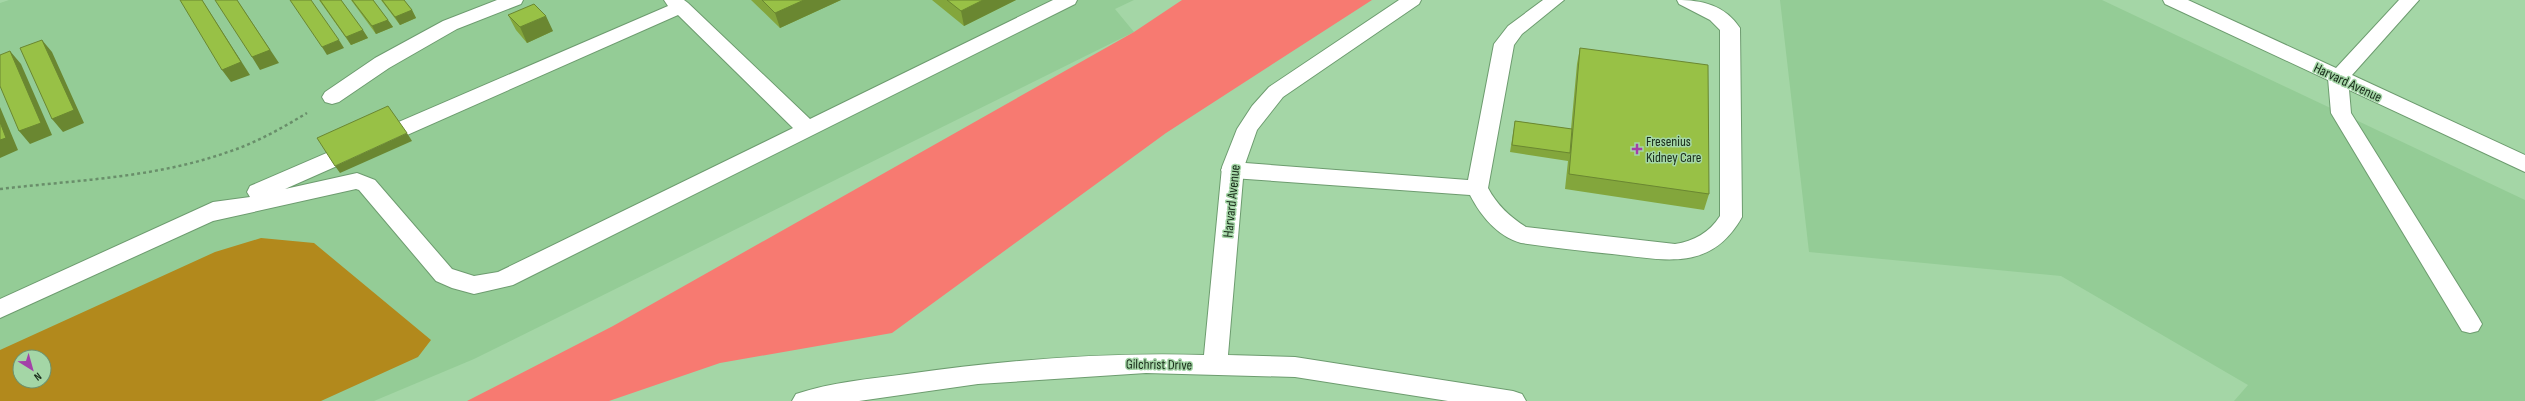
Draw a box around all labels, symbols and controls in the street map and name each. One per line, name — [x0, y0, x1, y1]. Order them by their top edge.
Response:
street label: Harvard Avenue — [2311, 59, 2385, 106]
place label: Fresenius Kidney Care — [1646, 133, 1701, 166]
marker: Fresenius Kidney Care — [1631, 143, 1643, 155]
street label: Harvard Avenue — [1219, 164, 1244, 238]
north arrow — [12, 349, 52, 389]
street label: Gilchrist Drive — [1126, 355, 1192, 374]
text: N — [31, 370, 44, 384]

